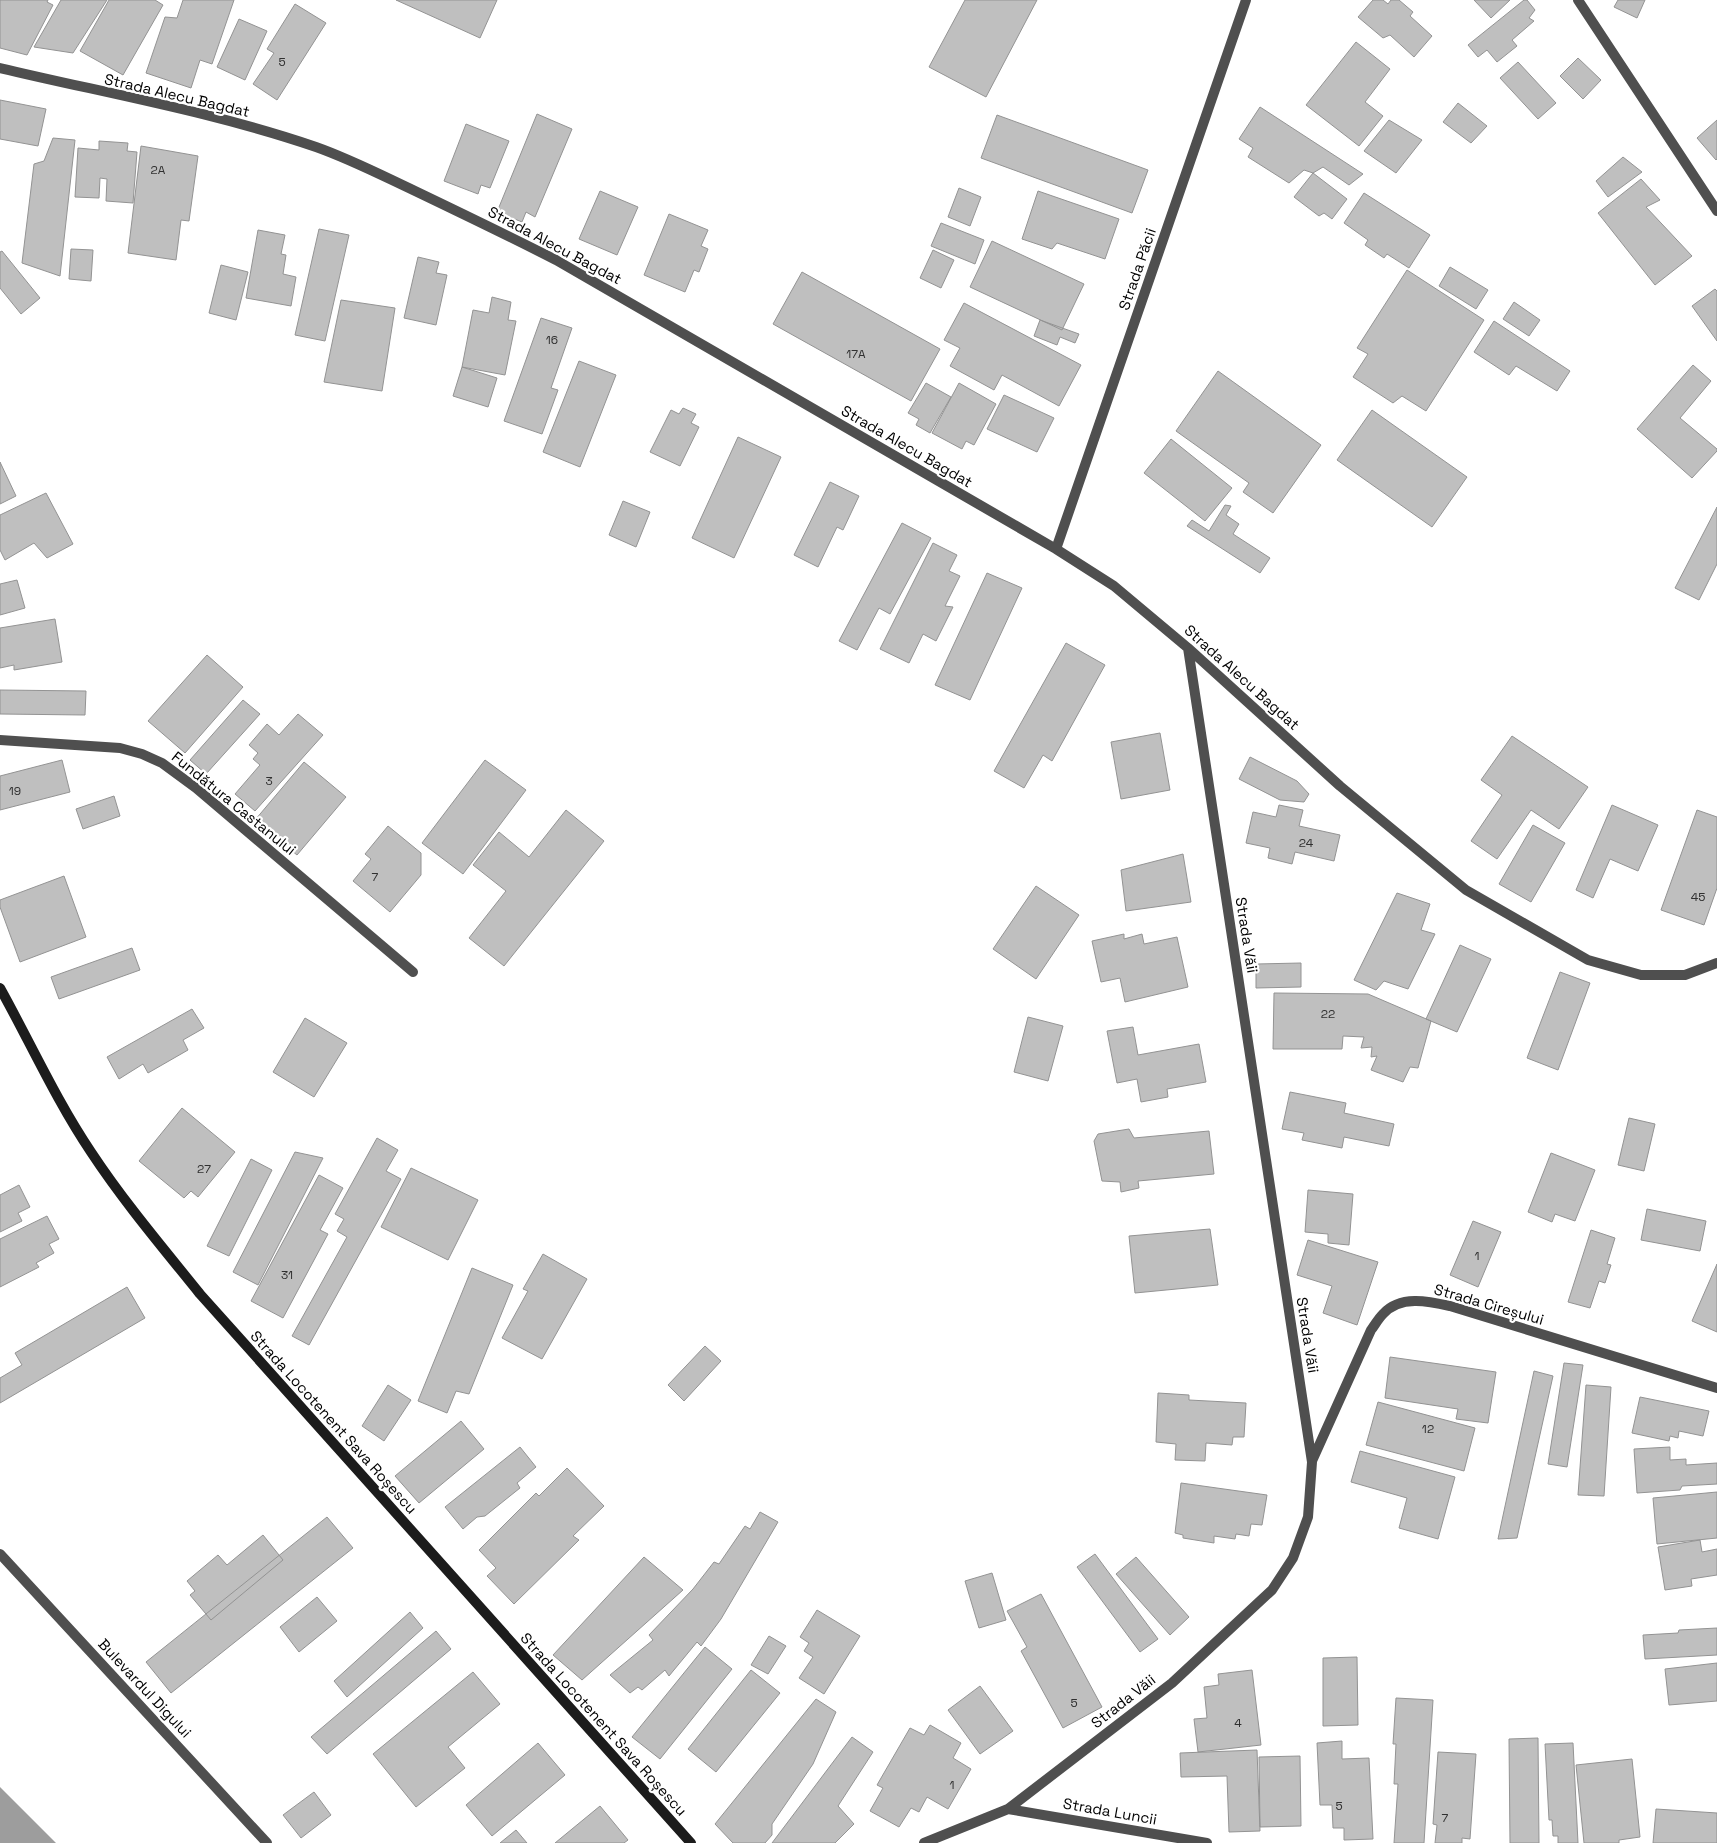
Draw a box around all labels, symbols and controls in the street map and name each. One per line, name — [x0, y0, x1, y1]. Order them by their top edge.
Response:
house number: 5 — [278, 54, 286, 70]
street label: Strada Alecu Bagdat — [102, 69, 252, 121]
house number: 2A — [151, 162, 166, 178]
street label: Strada Alecu Bagdat — [485, 202, 625, 288]
street label: Strada Păcii — [1114, 225, 1160, 313]
house number: 16 — [546, 332, 558, 348]
house number: 17A — [846, 346, 866, 362]
street label: Strada Alecu Bagdat — [838, 401, 976, 491]
street label: Strada Alecu Bagdat — [1180, 620, 1304, 734]
street label: Fundătura Castanului — [168, 747, 300, 859]
house number: 3 — [265, 773, 273, 789]
house number: 19 — [9, 783, 21, 799]
house number: 24 — [1299, 835, 1314, 851]
house number: 7 — [372, 869, 379, 885]
house number: 45 — [1691, 889, 1705, 905]
street label: Strada Văii — [1232, 896, 1262, 974]
house number: 22 — [1321, 1006, 1335, 1022]
house number: 27 — [197, 1161, 211, 1177]
house number: 1 — [1474, 1248, 1480, 1264]
house number: 31 — [281, 1267, 293, 1283]
street label: Strada Cireșului — [1432, 1279, 1546, 1329]
street label: Strada Văii — [1293, 1296, 1323, 1374]
street label: Strada Locotenent Sava Roșescu — [247, 1326, 421, 1518]
house number: 12 — [1422, 1421, 1434, 1437]
street label: Strada Locotenent Sava Roșescu — [517, 1628, 691, 1820]
street label: Bulevardul Digului — [94, 1635, 196, 1741]
street label: Strada Văii — [1087, 1670, 1159, 1732]
house number: 5 — [1070, 1695, 1078, 1711]
house number: 4 — [1234, 1715, 1242, 1731]
house number: 1 — [949, 1777, 955, 1793]
street label: Strada Luncii — [1062, 1793, 1158, 1829]
house number: 5 — [1335, 1798, 1343, 1814]
house number: 7 — [1442, 1810, 1449, 1826]

